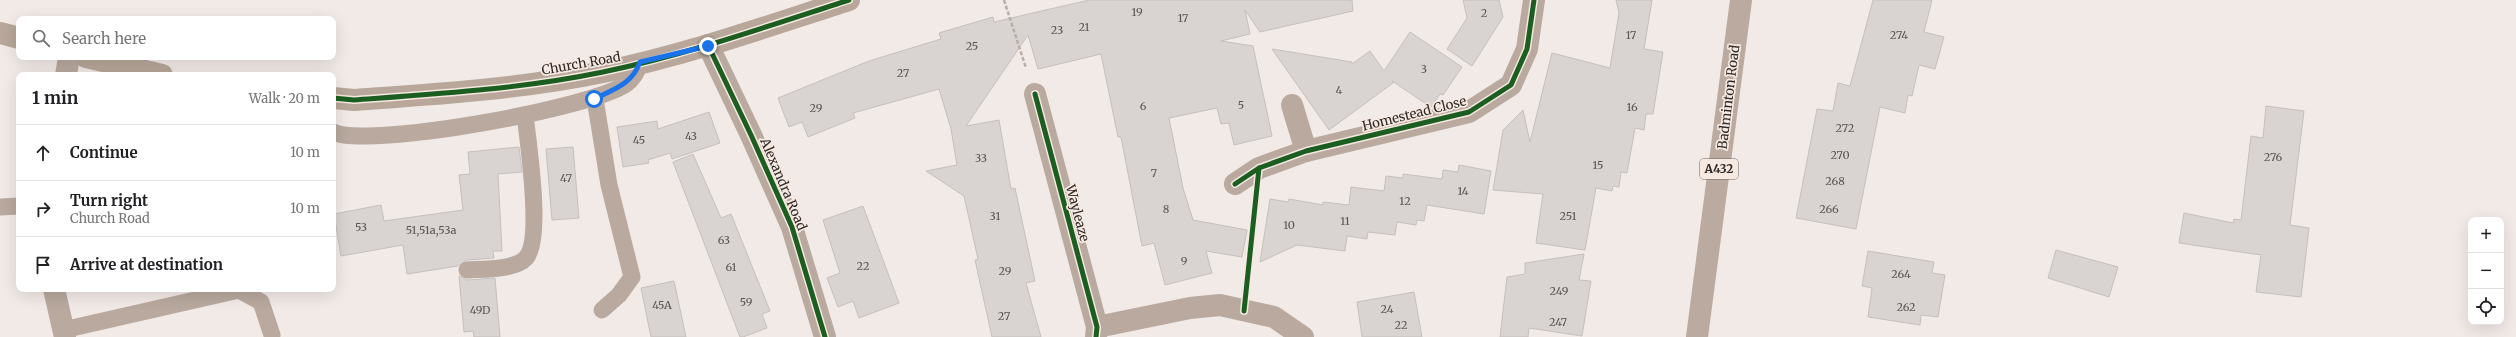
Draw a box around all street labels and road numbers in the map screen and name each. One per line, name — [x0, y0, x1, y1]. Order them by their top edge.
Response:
street label: Badminton Road — [1714, 44, 1743, 150]
street label: Church Road — [540, 48, 622, 79]
street label: Homestead Close — [1360, 92, 1468, 135]
street label: Alexandra Road — [756, 135, 811, 233]
road number: A432 — [1700, 159, 1738, 179]
street label: Wayleaze — [1062, 182, 1093, 244]

